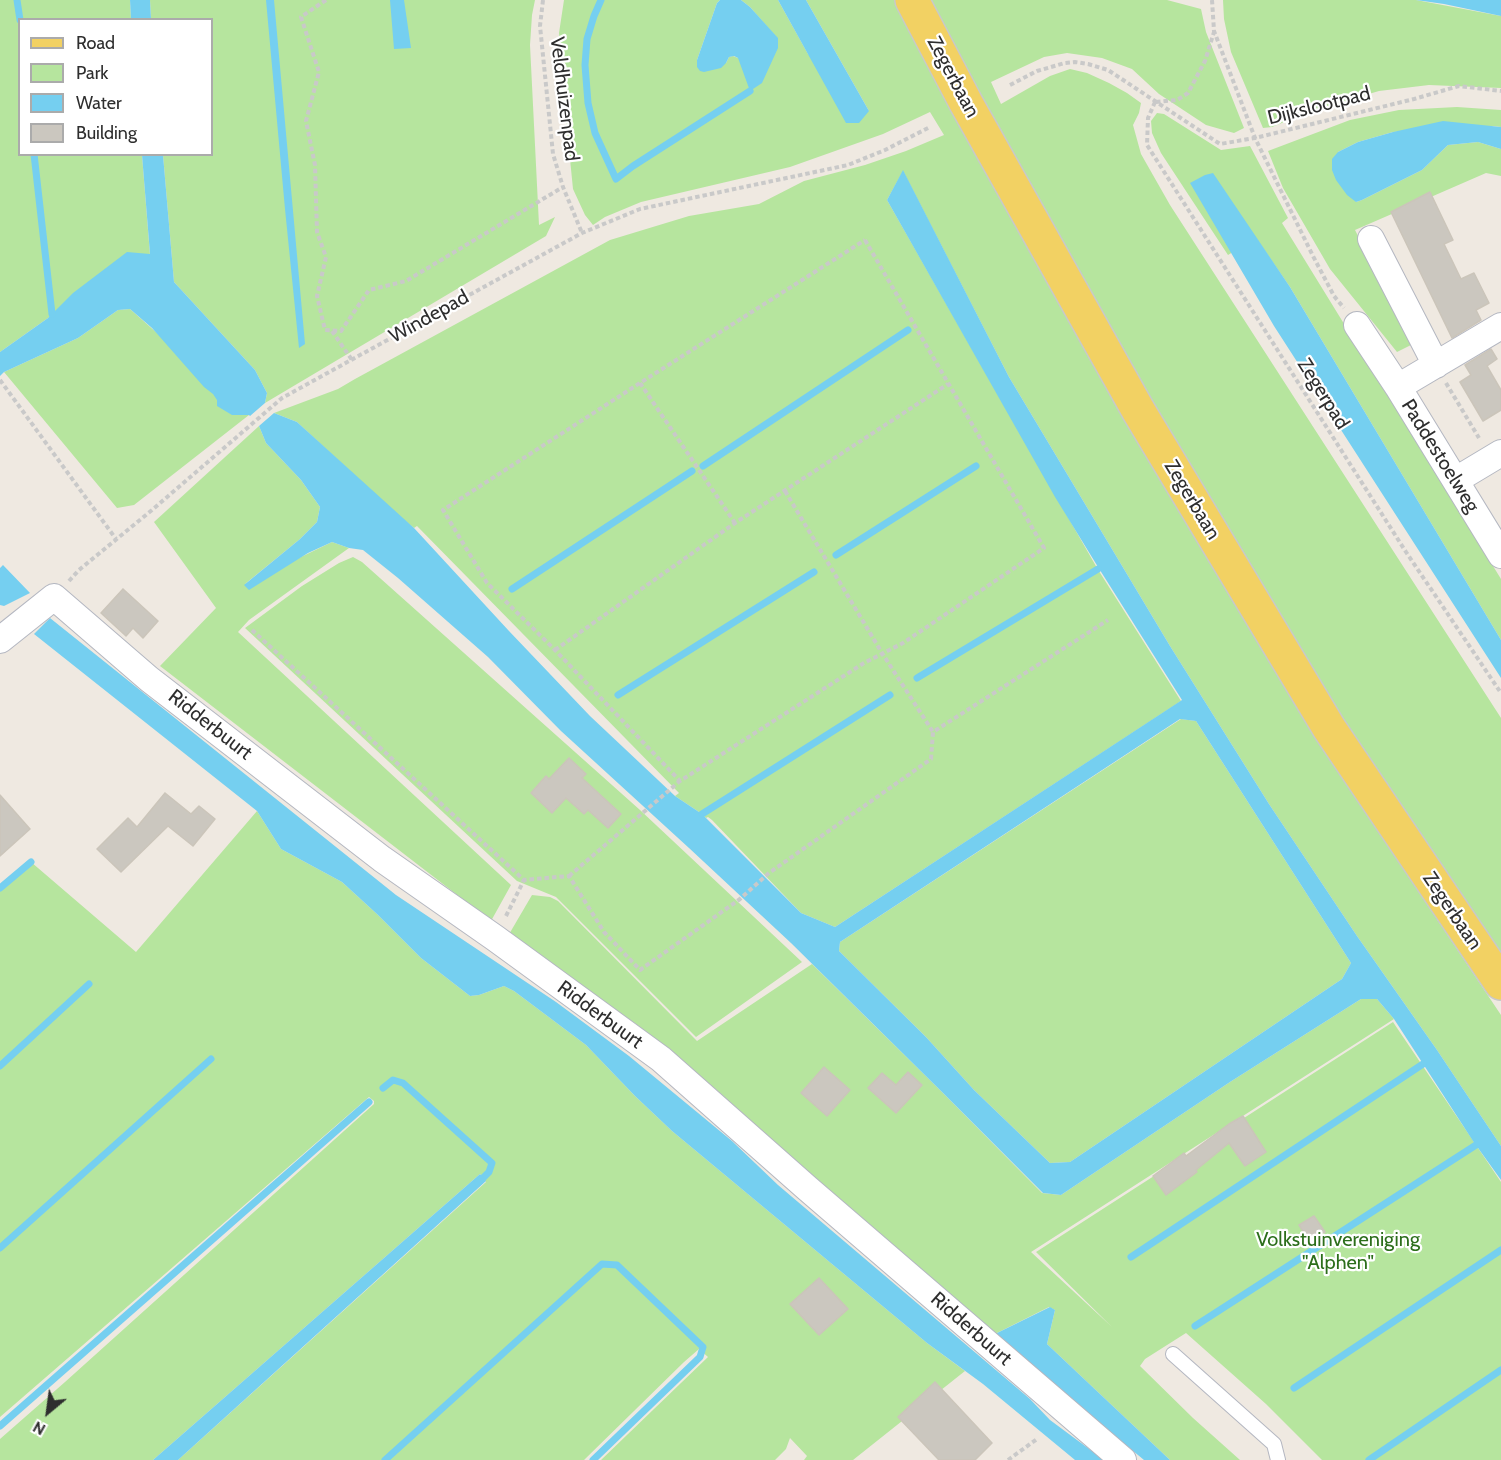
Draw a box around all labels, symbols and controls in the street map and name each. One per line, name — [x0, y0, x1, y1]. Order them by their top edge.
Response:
legend — [18, 18, 213, 156]
text: Road — [76, 32, 115, 54]
street label: Zegerbaan — [922, 32, 984, 122]
street label: Veldhuizenpad — [544, 36, 584, 162]
text: Park — [76, 62, 108, 84]
street label: Dijkslootpad — [1265, 82, 1373, 130]
text: Water — [76, 92, 122, 114]
text: Building — [76, 122, 137, 144]
street label: Windepad — [385, 285, 473, 349]
street label: Zegerpad — [1292, 354, 1354, 434]
street label: Paddestoelweg — [1396, 395, 1484, 517]
street label: Zegerbaan — [1159, 456, 1225, 544]
street label: Ridderbuurt — [163, 685, 257, 765]
street label: Zegerbaan — [1417, 868, 1487, 954]
street label: Ridderbuurt — [552, 976, 648, 1054]
park label: Volkstuinvereniging "Alphen" — [1256, 1228, 1420, 1275]
street label: Ridderbuurt — [925, 1287, 1017, 1371]
north arrow — [18, 1382, 78, 1442]
text: N — [29, 1417, 49, 1439]

